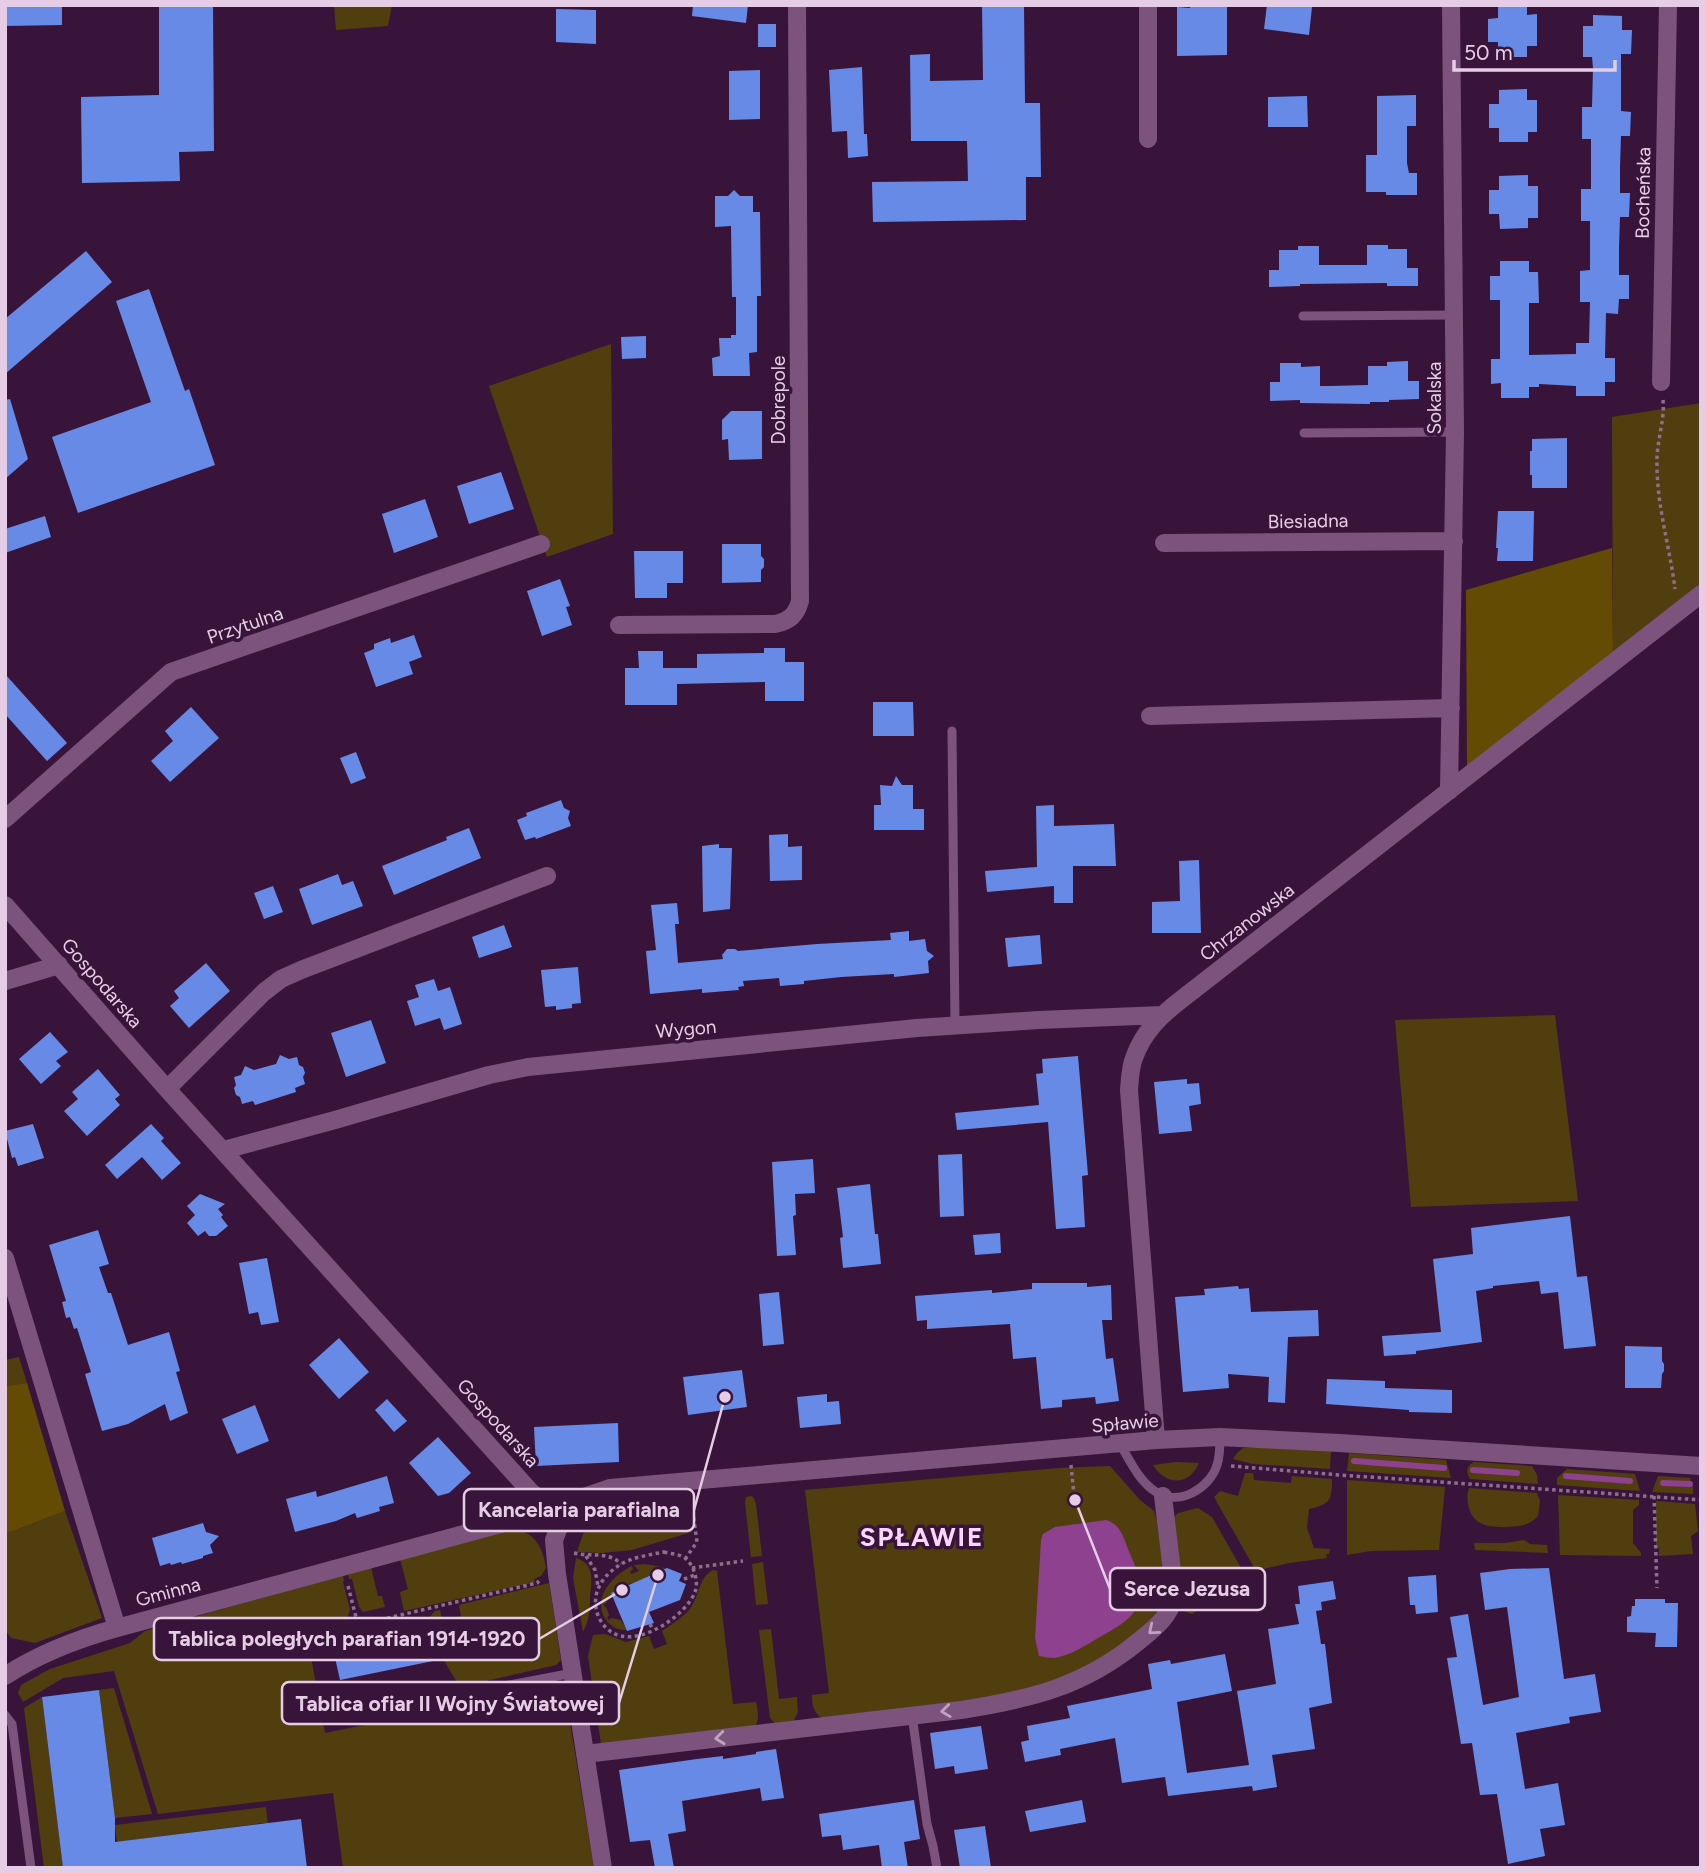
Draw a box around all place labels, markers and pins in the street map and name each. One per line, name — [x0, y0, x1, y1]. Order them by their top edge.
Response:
callout: Kancelaria parafialna — [464, 1489, 694, 1531]
callout: Serce Jezusa — [1110, 1568, 1265, 1610]
callout: Tablica poległych parafian 1914-1920 — [154, 1618, 539, 1660]
callout: Tablica ofiar II Wojny Światowej — [282, 1682, 619, 1724]

